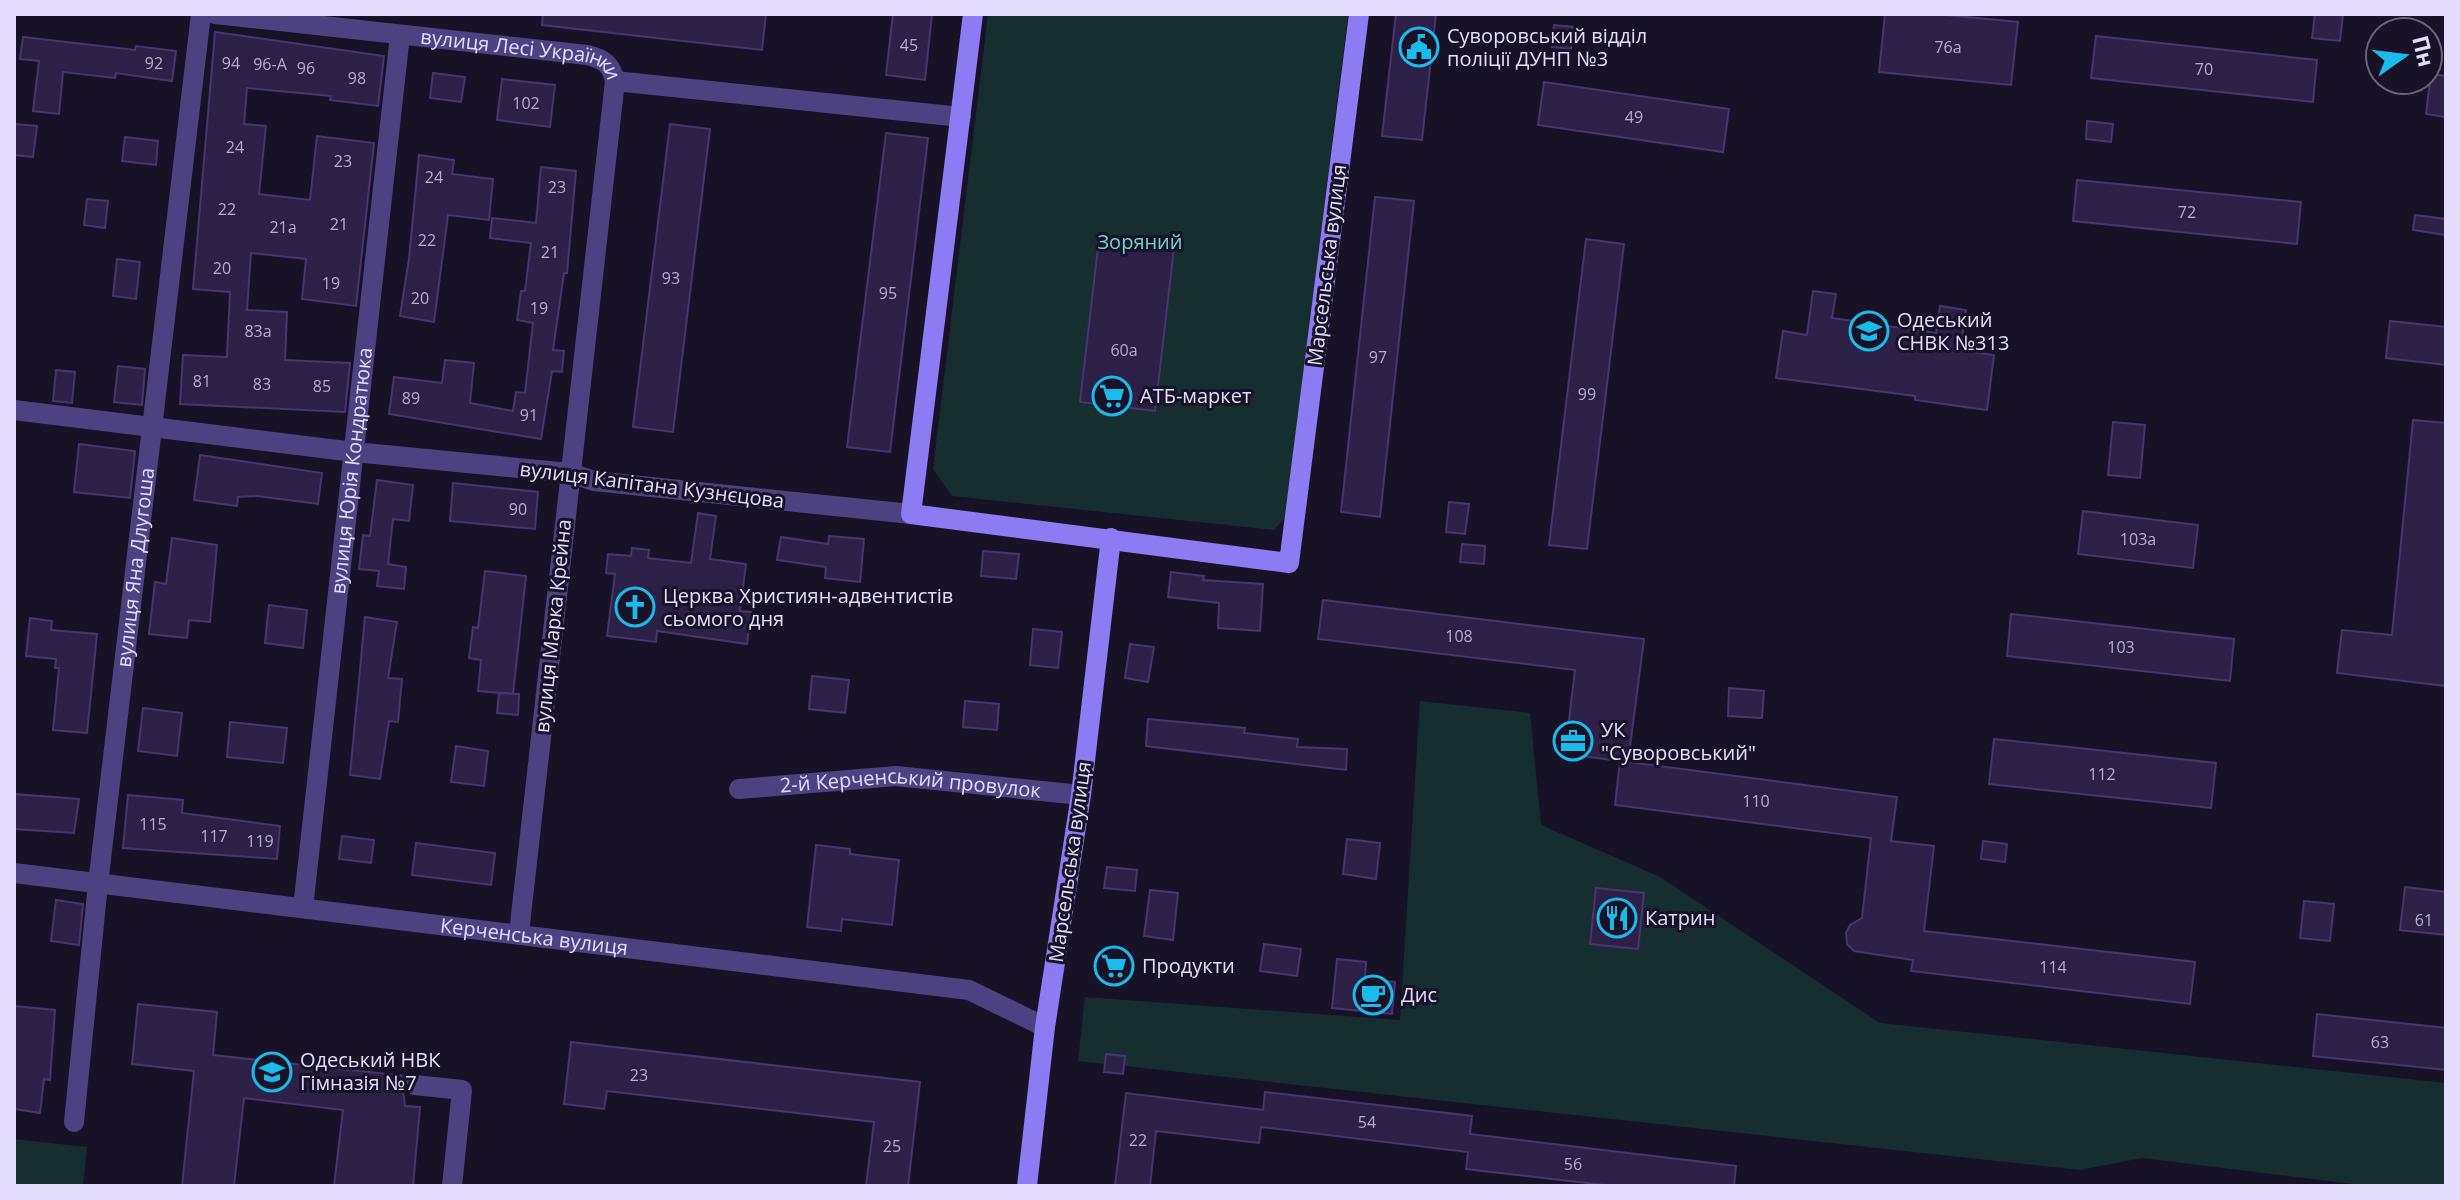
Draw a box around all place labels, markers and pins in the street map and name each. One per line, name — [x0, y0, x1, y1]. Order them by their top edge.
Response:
place label: Суворовський відділ поліції ДУНП №3 — [1447, 22, 1647, 72]
public building icon: Суворовський відділ поліції ДУНП №3 — [1398, 26, 1440, 68]
place label: Одеський СНВК №313 — [1897, 306, 2009, 356]
school or university icon: Одеський СНВК №313 — [1848, 310, 1890, 352]
supermarket icon: АТБ-маркет — [1091, 375, 1133, 417]
place label: АТБ-маркет — [1140, 382, 1251, 409]
place label: Церква Християн-адвентистів сьомого дня — [663, 582, 953, 632]
church icon: Церква Християн-адвентистів сьомого дня — [614, 586, 656, 628]
place label: УК "Суворовський" — [1601, 716, 1756, 766]
office icon: УК "Суворовський" — [1552, 720, 1594, 762]
restaurant icon: Катрин — [1596, 897, 1638, 939]
place label: Катрин — [1645, 904, 1715, 931]
supermarket icon: Продукти — [1093, 945, 1135, 987]
place label: Продукти — [1142, 952, 1235, 979]
cafe icon: Дис — [1352, 974, 1394, 1016]
place label: Дис — [1401, 981, 1437, 1008]
place label: Одеський НВК Гімназія №7 — [300, 1046, 441, 1096]
school or university icon: Одеський НВК Гімназія №7 — [251, 1051, 293, 1093]

